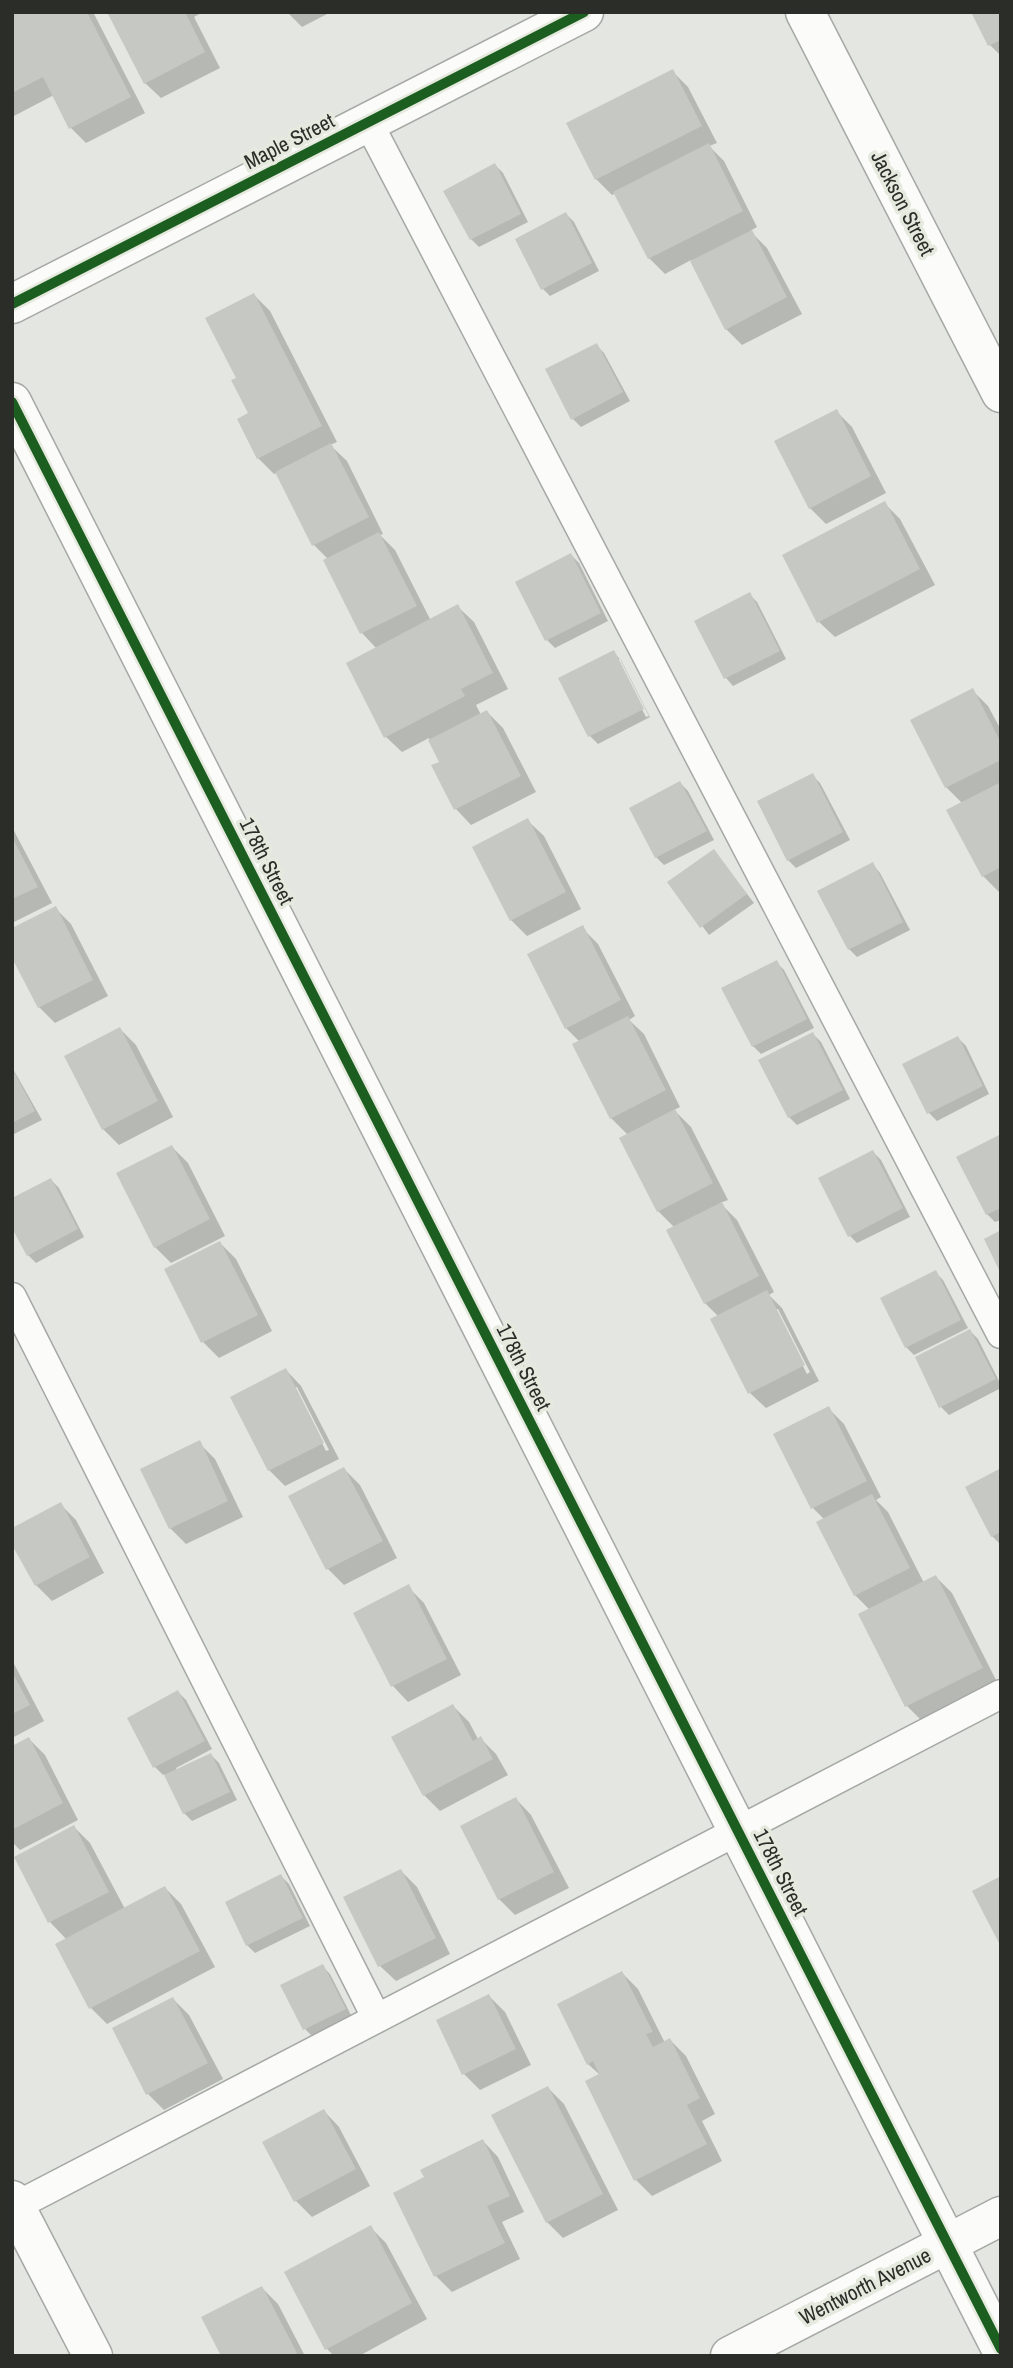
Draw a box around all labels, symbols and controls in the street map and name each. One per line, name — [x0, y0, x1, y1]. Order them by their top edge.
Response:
street label: Maple Street — [239, 106, 339, 176]
street label: Jackson Street — [864, 146, 942, 261]
street label: 178th Street — [233, 813, 301, 910]
street label: 178th Street — [490, 1319, 558, 1416]
street label: 178th Street — [747, 1824, 815, 1921]
street label: Wentworth Avenue — [794, 2240, 936, 2332]

